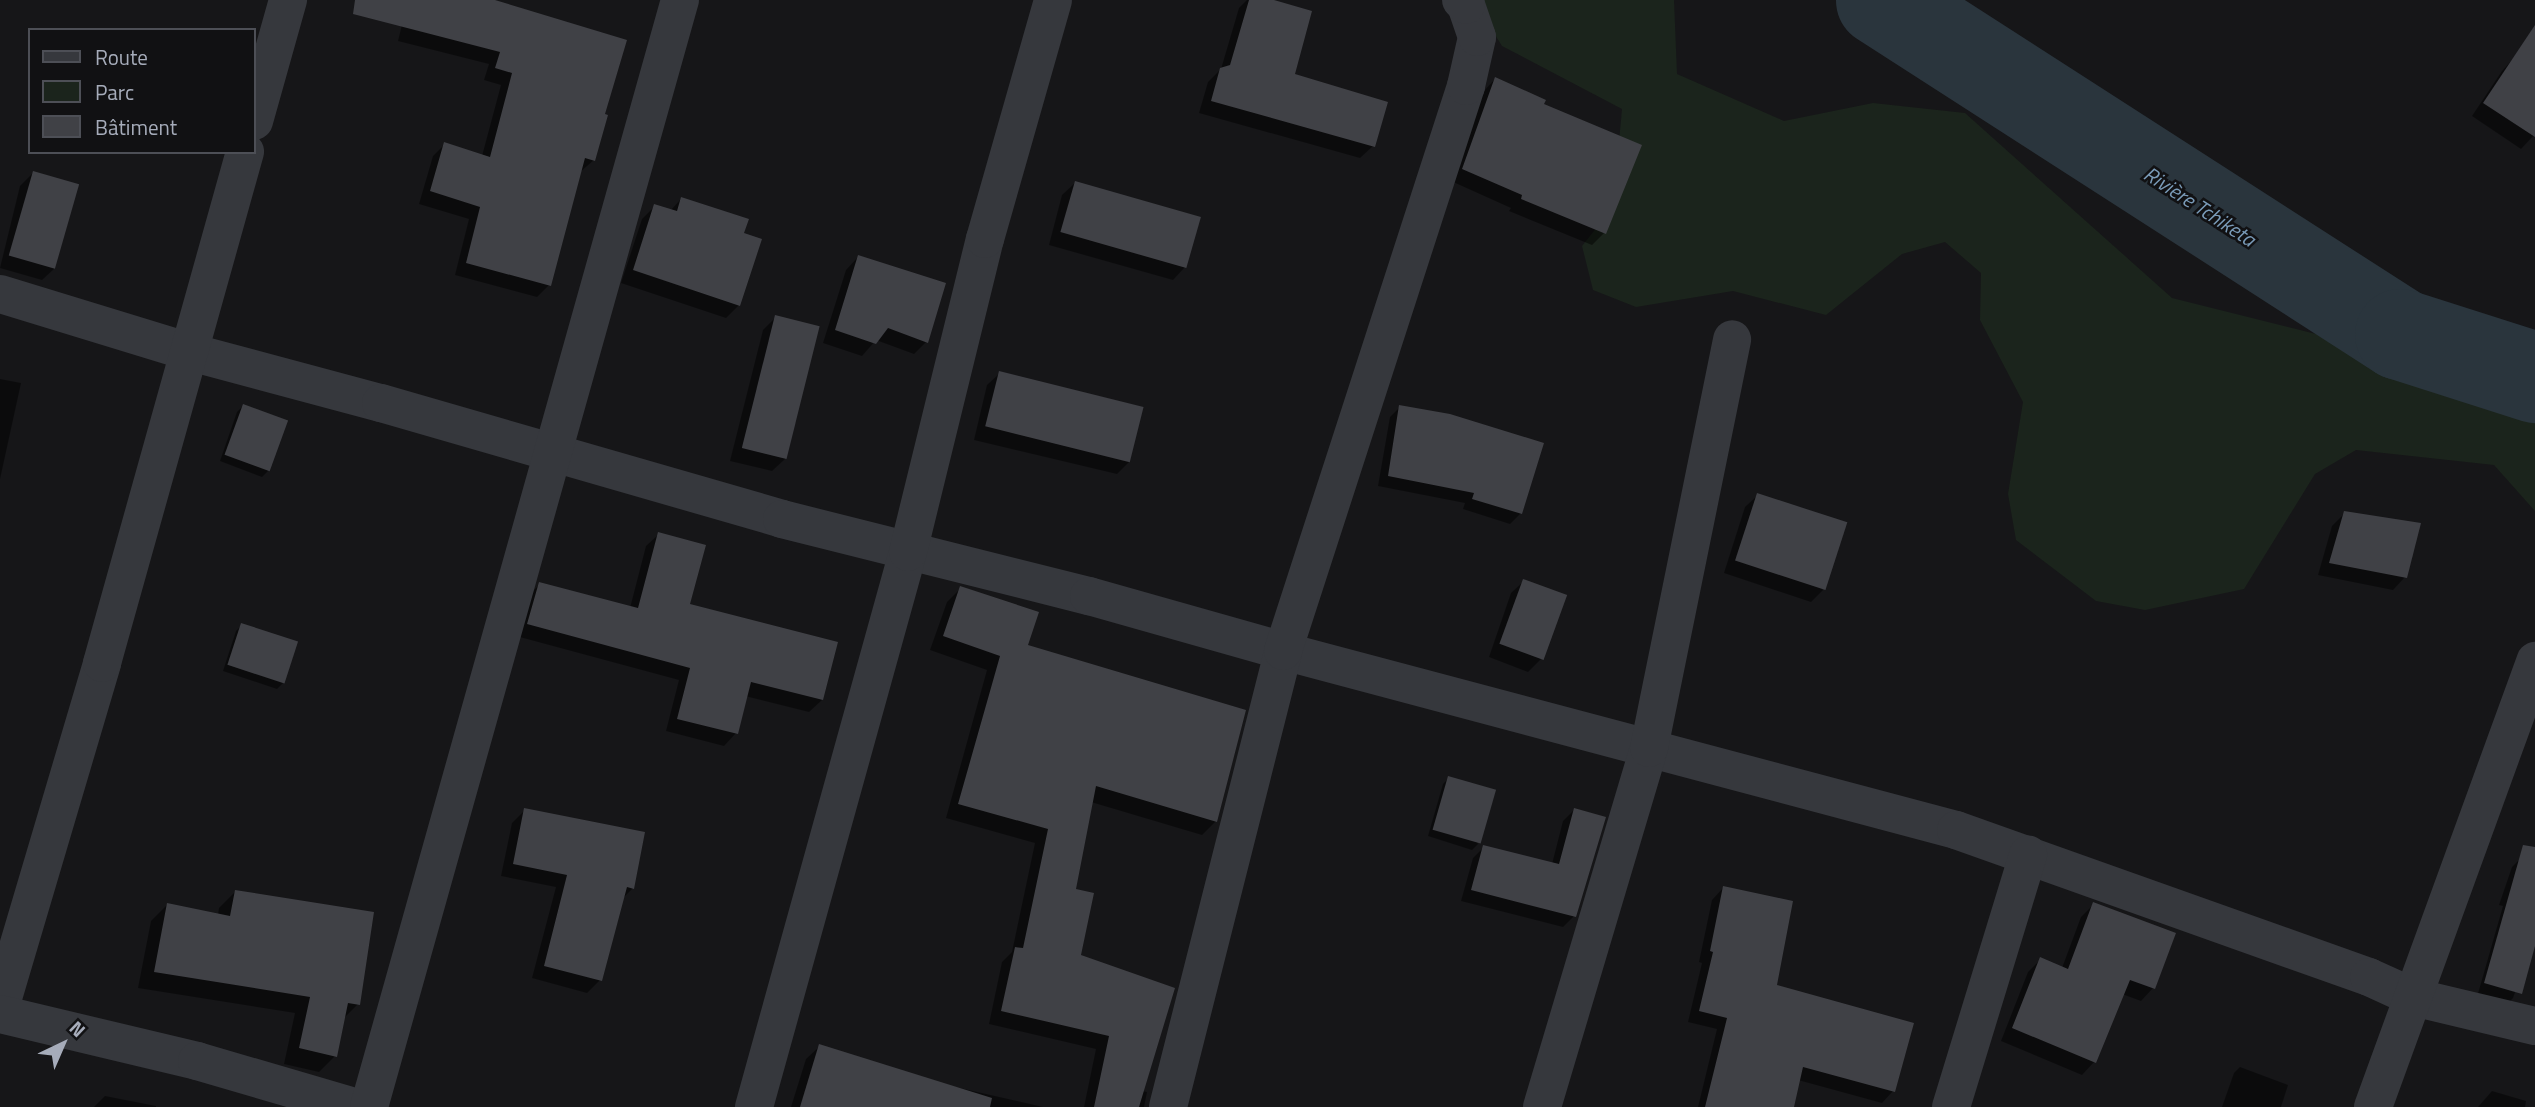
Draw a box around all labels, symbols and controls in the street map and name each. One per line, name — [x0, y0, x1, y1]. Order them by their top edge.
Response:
legend — [28, 28, 256, 154]
text: Route — [95, 41, 148, 73]
text: Parc — [95, 76, 134, 108]
text: Bâtiment — [95, 111, 177, 143]
water label: Rivière Tchiketa — [2140, 161, 2260, 251]
north arrow — [28, 1009, 98, 1079]
text: N — [63, 1014, 93, 1044]

